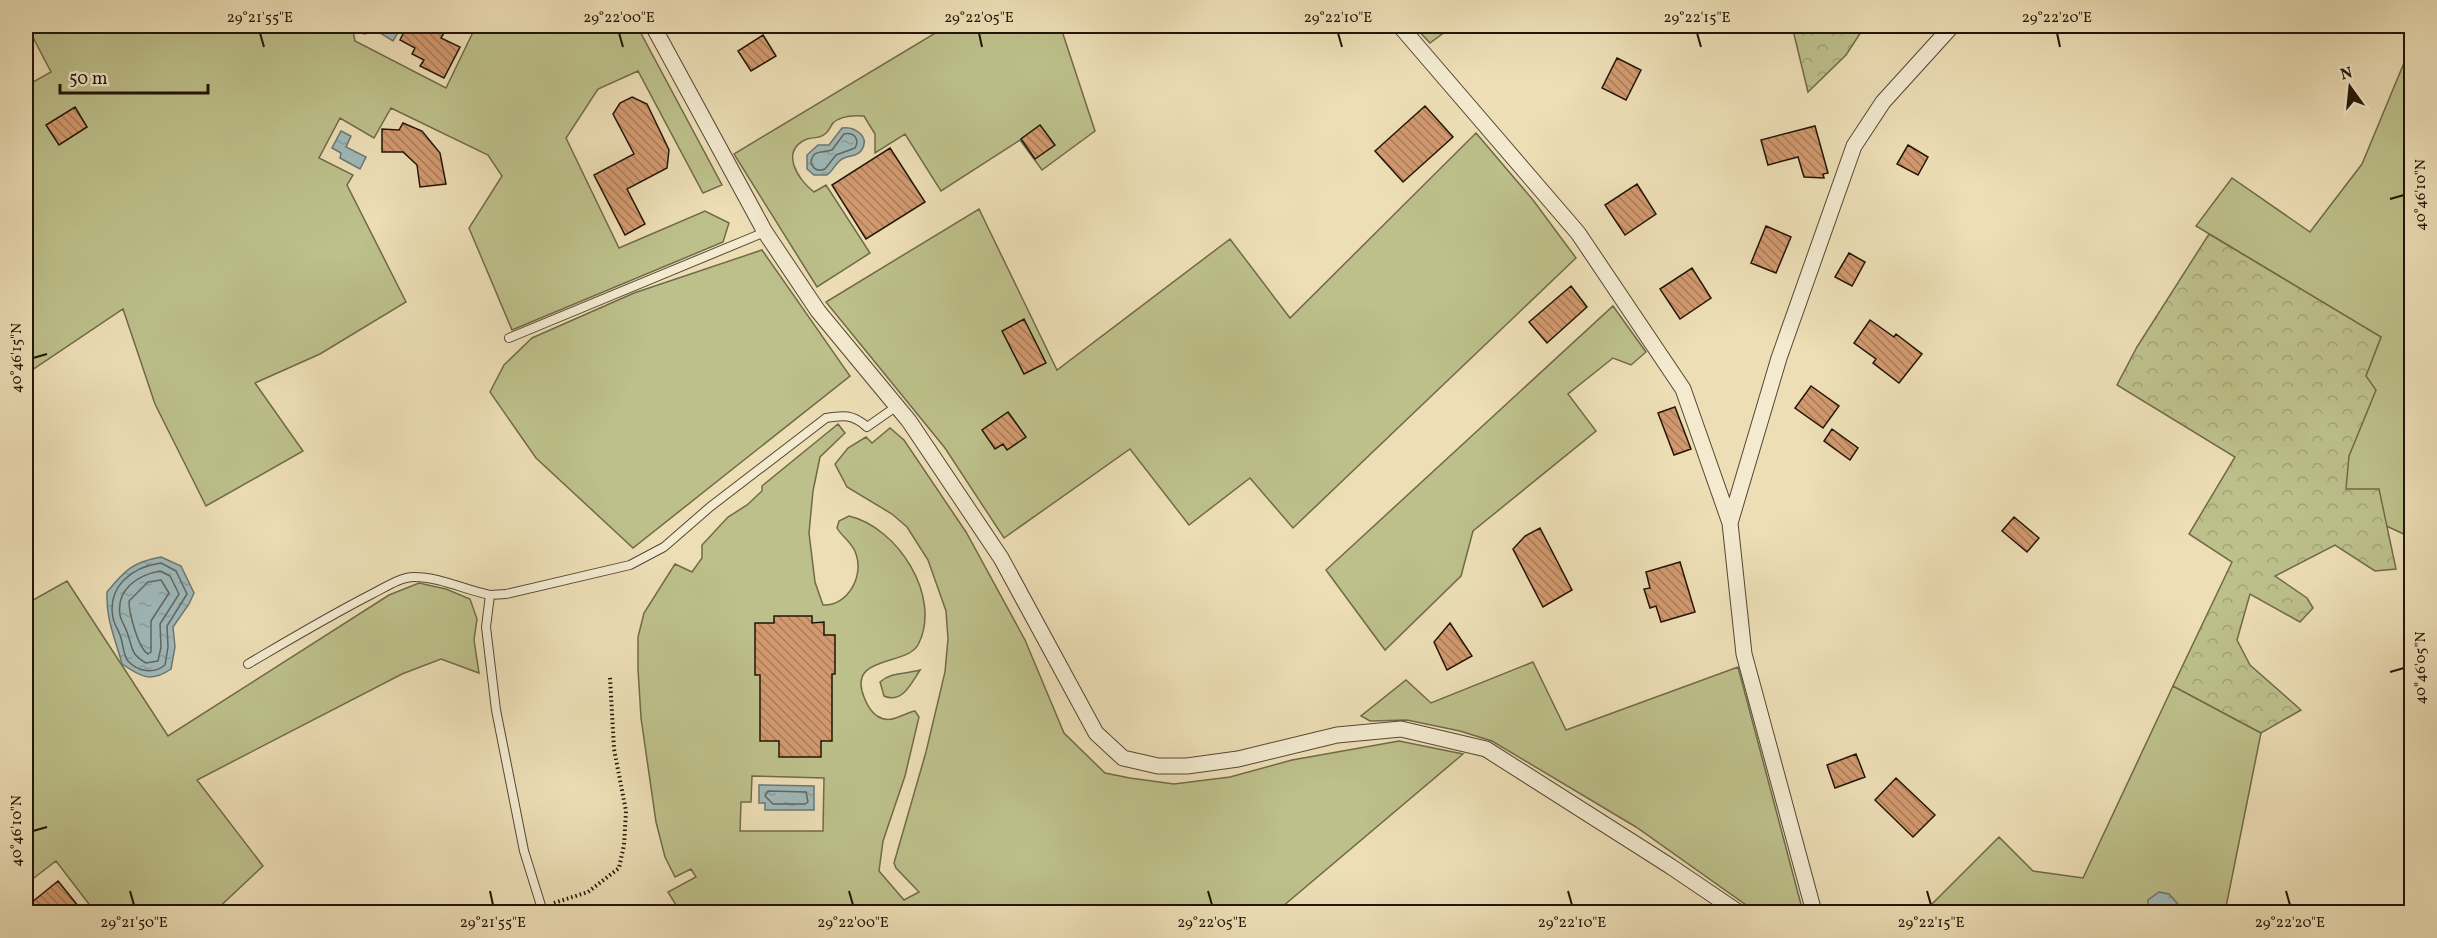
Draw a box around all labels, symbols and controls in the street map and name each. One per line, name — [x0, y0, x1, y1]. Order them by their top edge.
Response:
text: 29°21'55"E — [227, 8, 293, 29]
text: 29°22'00"E — [583, 8, 655, 29]
text: 29°22'05"E — [944, 8, 1014, 29]
text: 29°22'10"E — [1304, 8, 1372, 29]
text: 29°22'15"E — [1664, 8, 1730, 29]
text: 29°22'20"E — [2022, 8, 2092, 29]
scale bar — [60, 57, 208, 95]
north arrow — [2320, 57, 2380, 117]
text: N — [2338, 62, 2355, 87]
text: 50 m — [69, 67, 108, 92]
text: 40°46'10"N — [2411, 159, 2432, 231]
text: 40°46'15"N — [7, 323, 28, 393]
text: 40°46'05"N — [2411, 631, 2432, 705]
text: 40°46'10"N — [7, 795, 28, 867]
text: 29°21'50"E — [100, 913, 168, 934]
text: 29°21'55"E — [460, 913, 526, 934]
text: 29°22'00"E — [817, 913, 889, 934]
text: 29°22'05"E — [1177, 913, 1247, 934]
text: 29°22'10"E — [1538, 913, 1606, 934]
text: 29°22'15"E — [1898, 913, 1964, 934]
text: 29°22'20"E — [2255, 913, 2325, 934]

